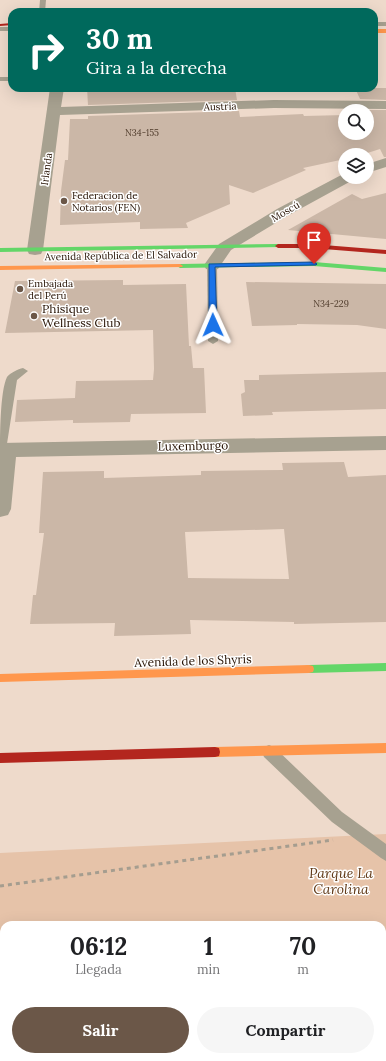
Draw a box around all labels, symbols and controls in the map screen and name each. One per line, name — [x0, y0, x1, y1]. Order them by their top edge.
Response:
text: 30 m — [86, 21, 153, 57]
icon: right — [20, 24, 72, 76]
text: Gira a la derecha — [86, 56, 227, 79]
street label: Austria — [202, 99, 237, 114]
map controls — [338, 104, 374, 184]
button: search — [338, 104, 374, 140]
house number: N34-155 — [125, 127, 159, 138]
button: layers — [338, 148, 374, 184]
street label: Irlanda — [38, 152, 55, 186]
place label: Federacion de Notarios (FEN) — [72, 189, 140, 214]
marker: Federacion de Notarios (FEN) — [59, 196, 69, 206]
street label: Moscú — [269, 198, 302, 225]
pin — [297, 223, 331, 264]
icon: arrive — [303, 229, 325, 251]
street label: Avenida República de El Salvador — [44, 248, 198, 263]
place label: Embajada del Perú — [28, 277, 73, 302]
marker: Embajada del Perú — [15, 284, 25, 294]
house number: N34-229 — [313, 298, 349, 309]
place label: Phisique Wellness Club — [42, 301, 120, 330]
position arrow — [192, 304, 234, 346]
marker: Phisique Wellness Club — [29, 311, 39, 321]
street label: Luxemburgo — [158, 437, 228, 454]
street label: Avenida de los Shyris — [133, 651, 252, 670]
park label: Parque La Carolina — [309, 864, 373, 898]
text: 06:12 — [70, 931, 127, 962]
text: 1 — [204, 931, 213, 962]
text: 70 — [290, 931, 316, 962]
text: Llegada — [75, 961, 122, 978]
text: min — [197, 961, 220, 978]
text: m — [297, 961, 309, 978]
button: Salir — [12, 1007, 189, 1053]
button: Compartir — [197, 1007, 374, 1053]

